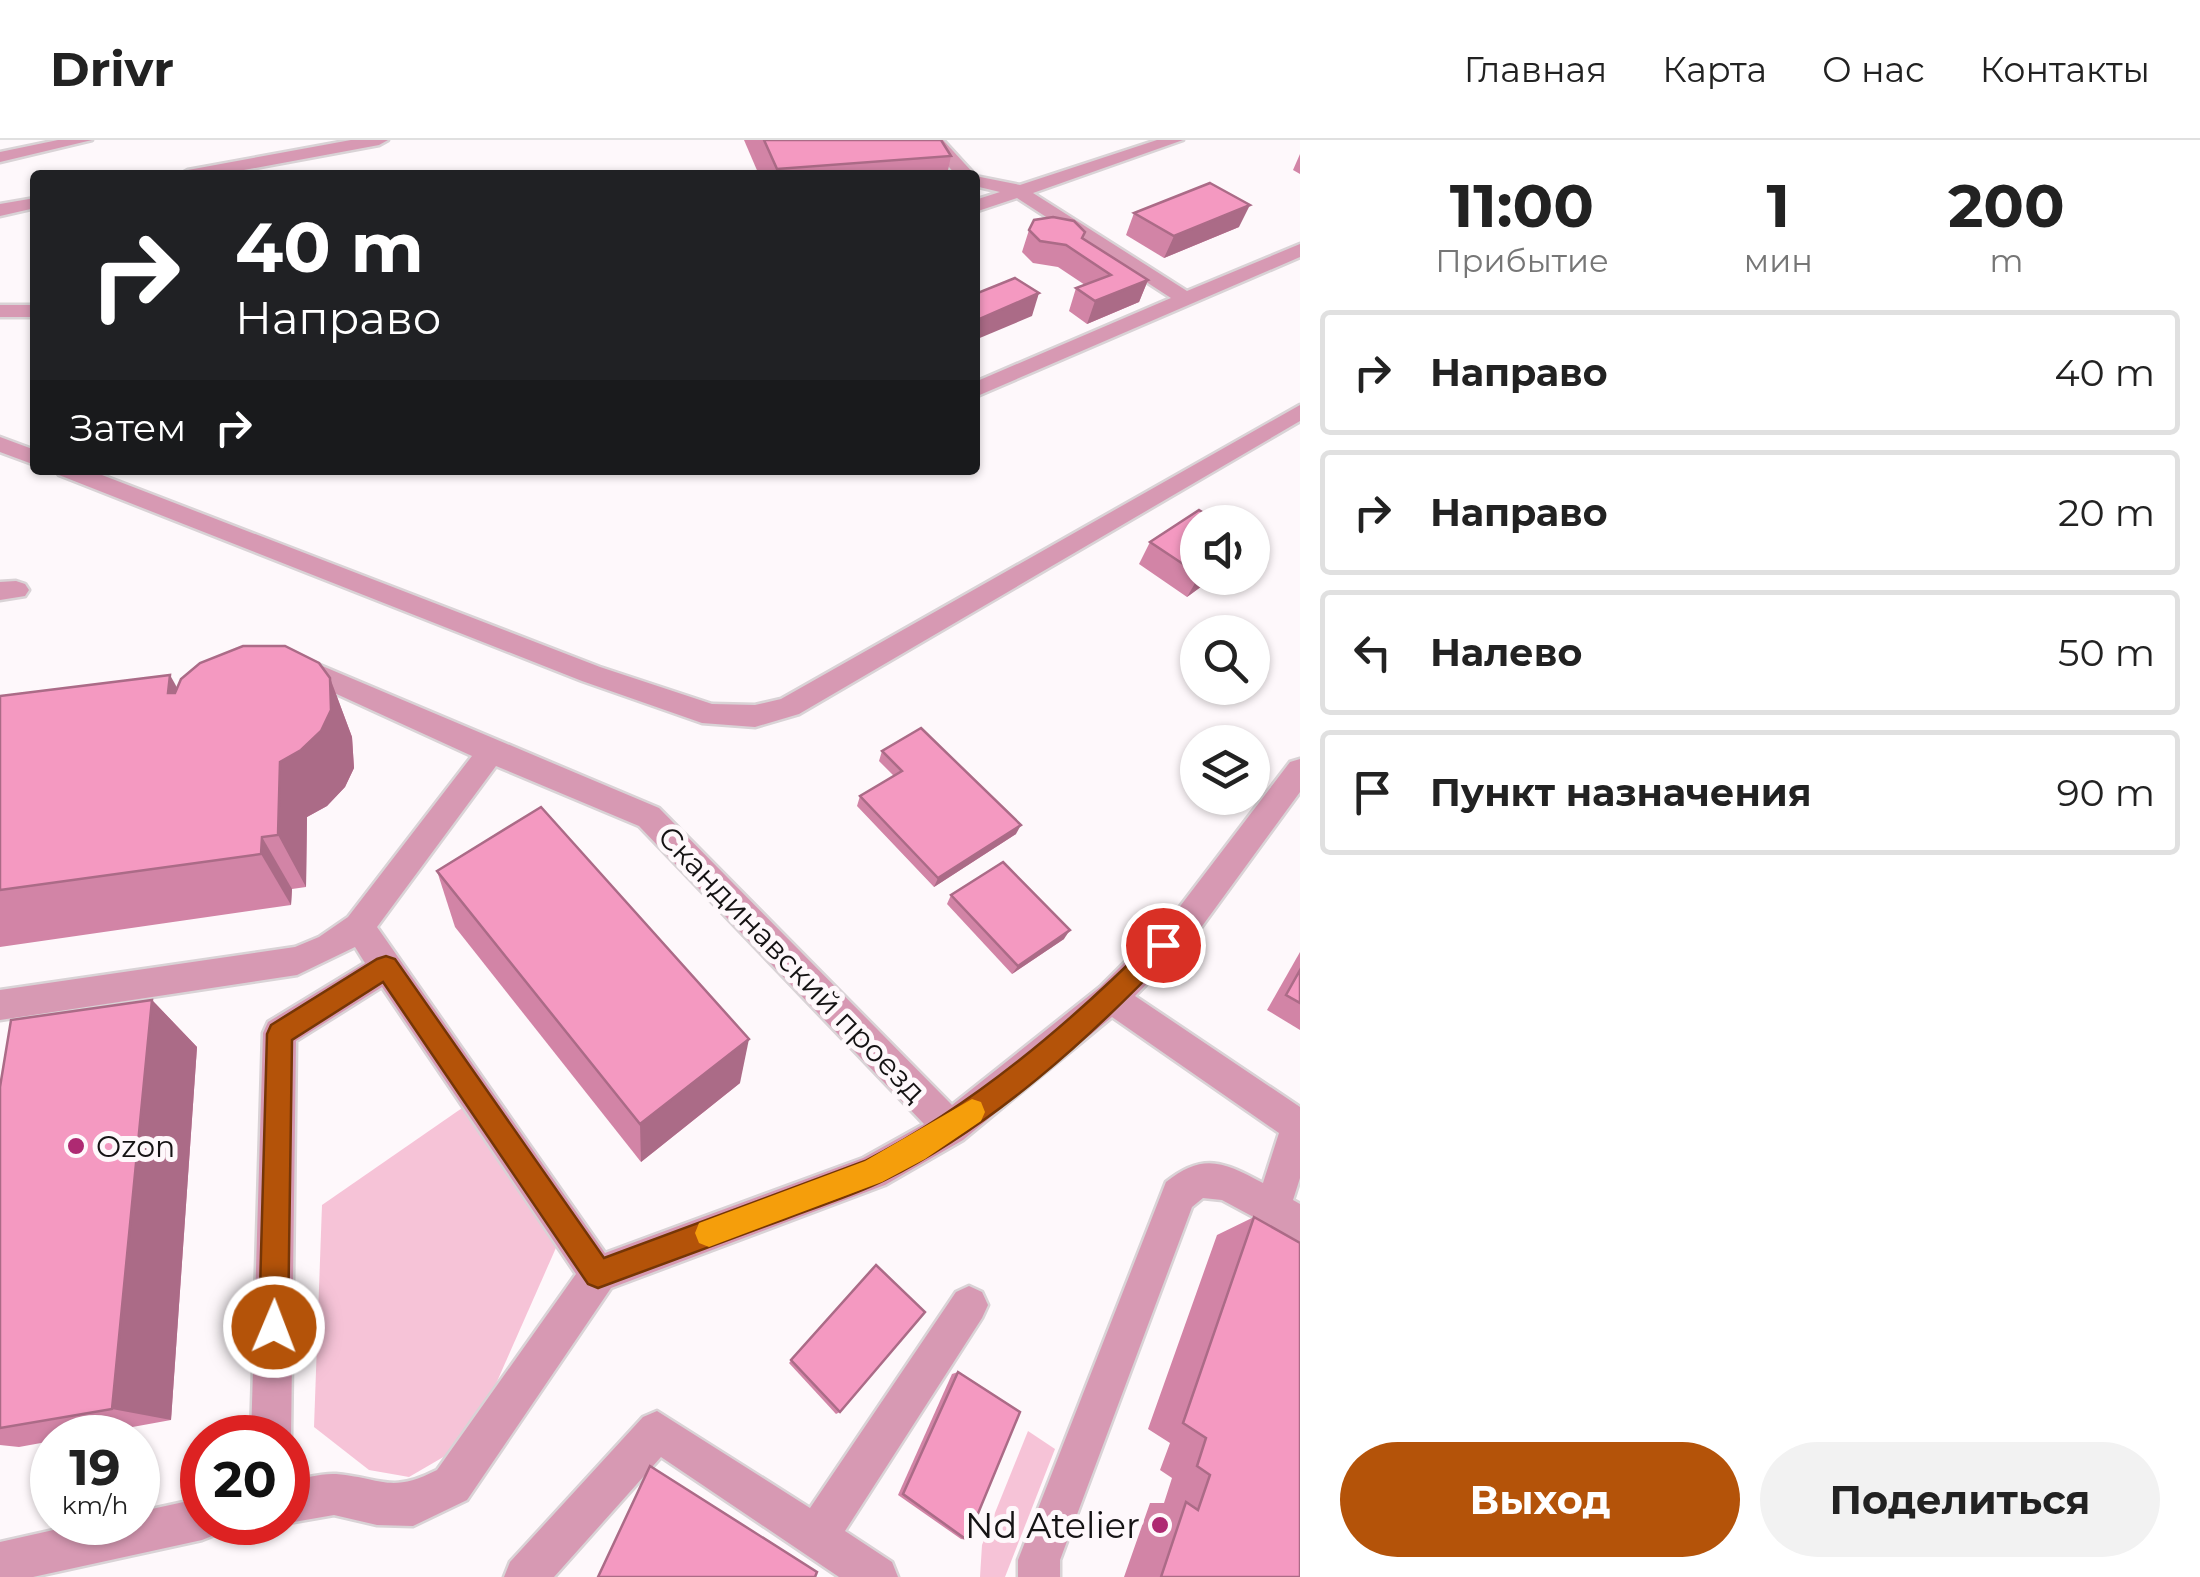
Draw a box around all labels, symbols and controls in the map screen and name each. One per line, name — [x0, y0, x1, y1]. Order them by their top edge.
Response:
text: Drivr — [50, 40, 174, 98]
text: Главная — [1464, 48, 1607, 91]
text: Карта — [1662, 48, 1767, 91]
text: О нас — [1822, 48, 1925, 91]
text: Контакты — [1980, 48, 2150, 91]
text: 11:00 — [1450, 169, 1594, 242]
text: 1 — [1767, 169, 1790, 242]
text: 200 — [1948, 169, 2065, 242]
text: 40 m — [235, 204, 424, 290]
icon: right — [70, 210, 200, 340]
text: Прибытие — [1435, 241, 1609, 280]
text: мин — [1744, 241, 1813, 280]
text: m — [1989, 241, 2023, 280]
text: Направо — [235, 290, 441, 345]
icon: right — [1345, 345, 1400, 400]
text: Направо — [1430, 349, 1608, 396]
text: 40 m — [2054, 349, 2155, 396]
icon: right — [206, 400, 261, 455]
text: Затем — [70, 404, 186, 451]
icon: right — [1345, 485, 1400, 540]
text: Направо — [1430, 489, 1608, 536]
text: 20 m — [2058, 489, 2155, 536]
map controls — [1180, 505, 1270, 815]
button: sound — [1180, 505, 1270, 595]
button: search — [1180, 615, 1270, 705]
icon: left — [1345, 625, 1400, 680]
text: Налево — [1430, 629, 1582, 676]
text: 50 m — [2058, 629, 2155, 676]
button: layers — [1180, 725, 1270, 815]
icon: arrive — [1345, 765, 1400, 820]
text: Пункт назначения — [1430, 769, 1812, 816]
text: 90 m — [2056, 769, 2155, 816]
street label: Скандинавский проезд — [650, 818, 934, 1110]
pin — [1121, 903, 1206, 988]
icon: arrive — [1136, 918, 1191, 973]
place label: Ozon — [96, 1128, 175, 1165]
marker: Ozon — [65, 1135, 87, 1157]
position arrow — [222, 1275, 326, 1379]
speed limit sign: 20 — [180, 1415, 310, 1545]
text: 19 — [69, 1437, 121, 1498]
button: Выход — [1340, 1442, 1740, 1557]
button: Поделиться — [1760, 1442, 2160, 1557]
text: km/h — [62, 1490, 128, 1520]
place label: Nd Atelier — [965, 1504, 1140, 1547]
marker: Nd Atelier — [1149, 1514, 1171, 1536]

